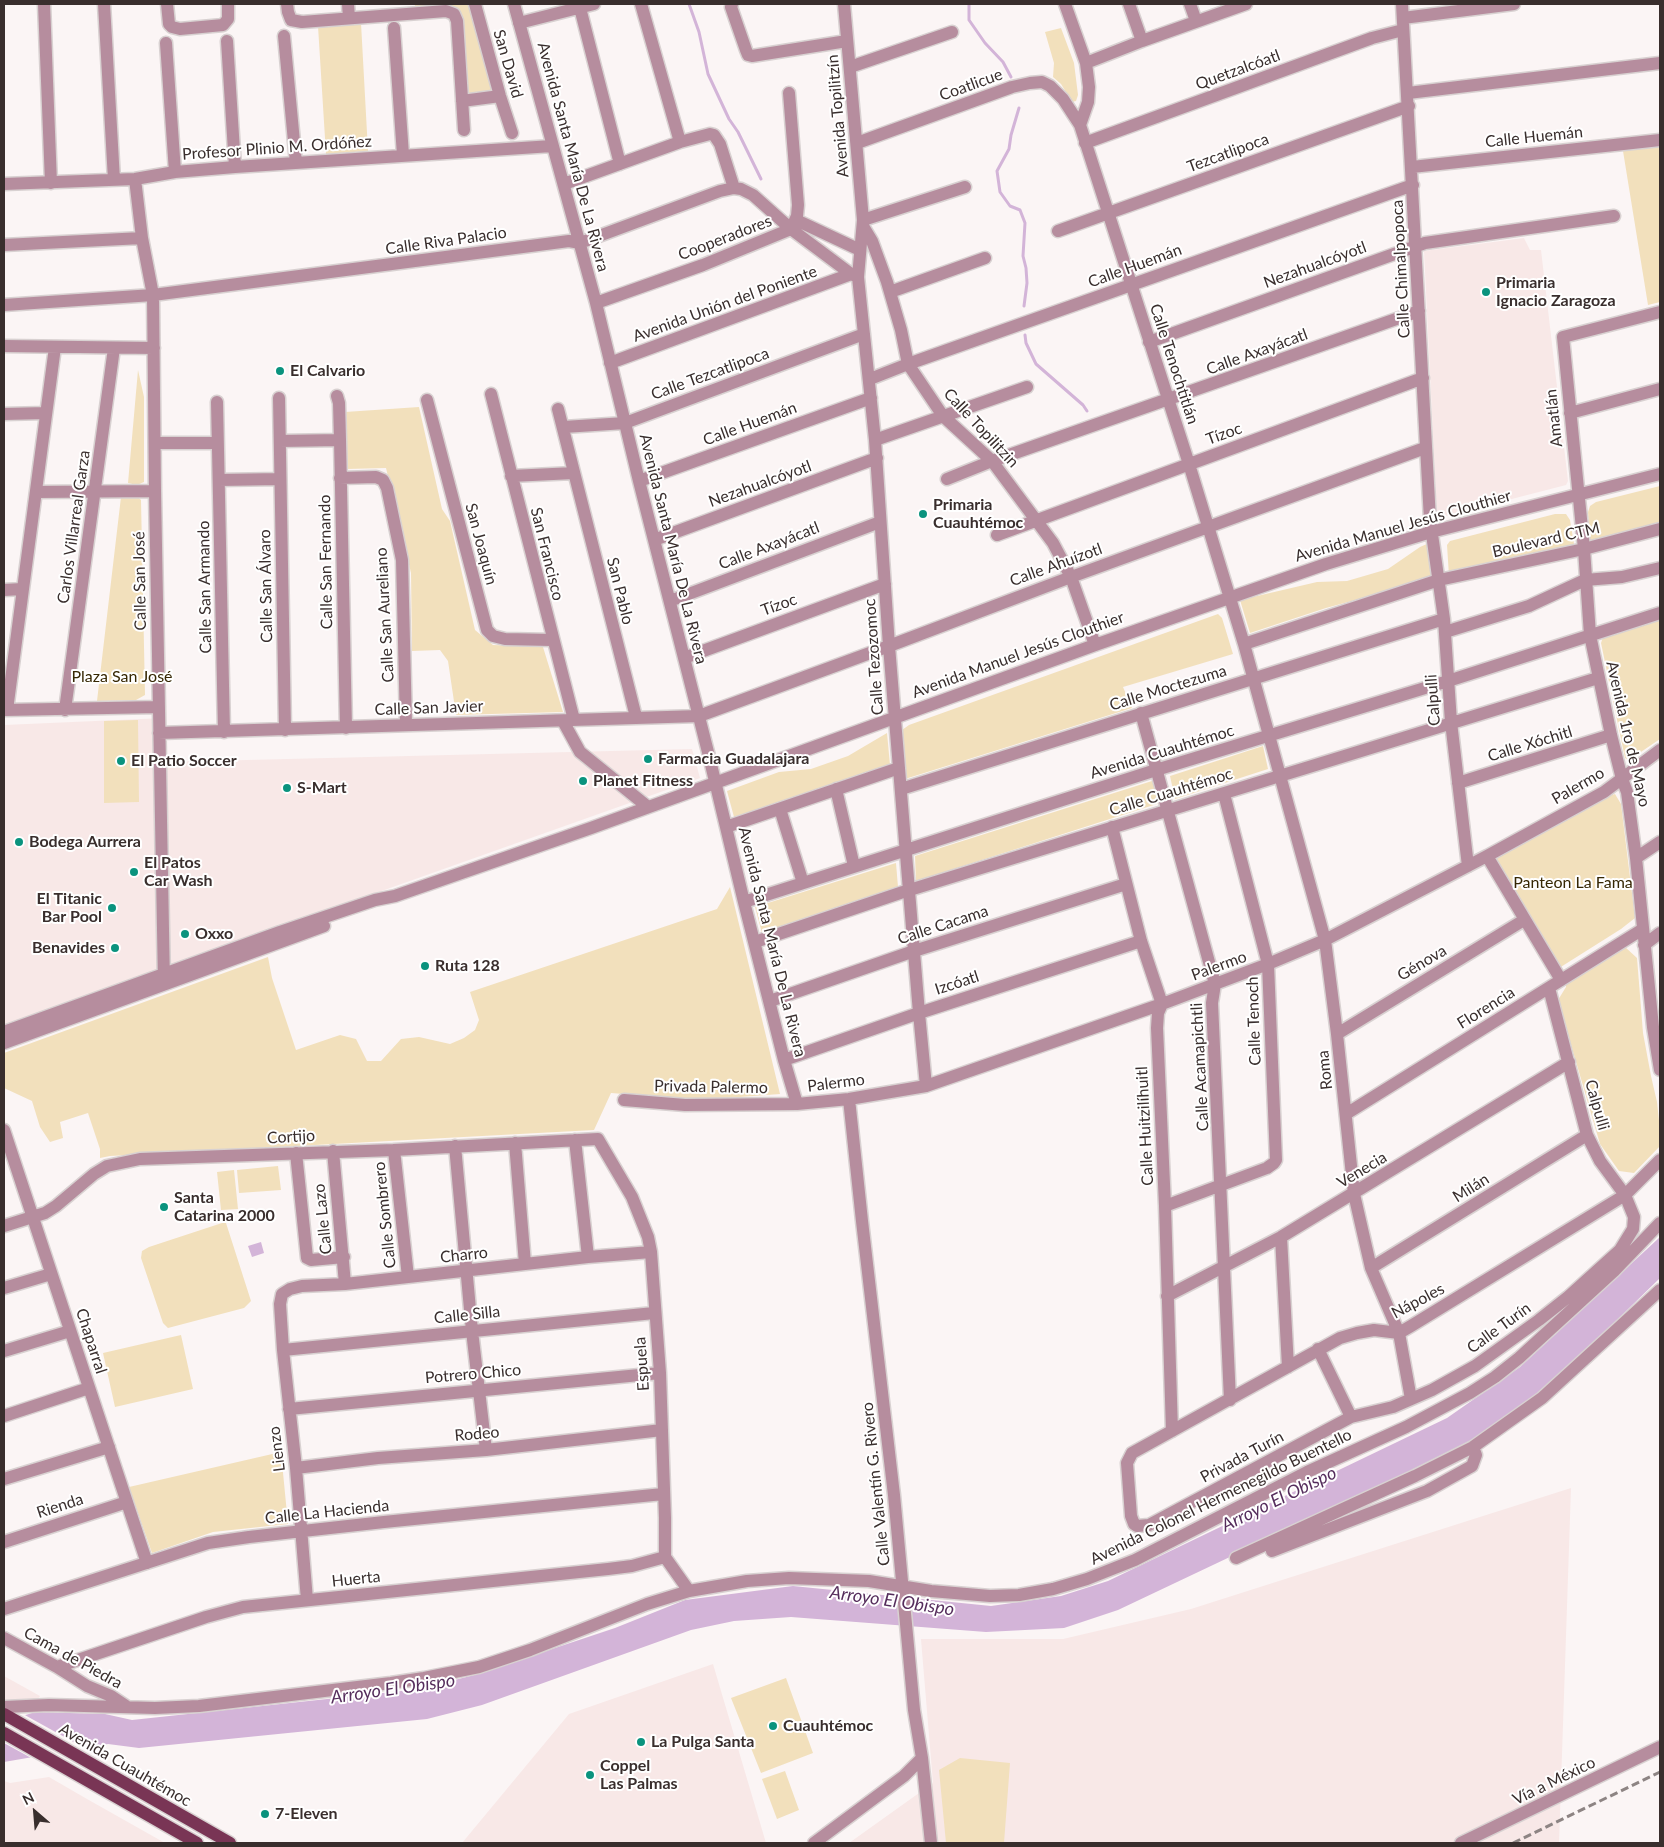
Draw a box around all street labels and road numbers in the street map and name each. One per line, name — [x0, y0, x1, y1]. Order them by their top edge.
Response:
street label: San David — [489, 28, 527, 100]
street label: Avenida Santa María De La Rivera — [533, 40, 613, 274]
street label: Quetzalcóatl — [1193, 46, 1283, 94]
street label: Avenida Topilitzín — [823, 54, 853, 178]
street label: Coatlicue — [937, 65, 1005, 105]
street label: Calle Huemán — [1484, 122, 1584, 152]
street label: Tezcatlipoca — [1185, 129, 1271, 177]
street label: Profesor Plinio M. Ordóñez — [181, 132, 373, 164]
street label: Calle Chimalpopoca — [1388, 199, 1414, 339]
street label: Cooperadores — [676, 211, 774, 265]
street label: Calle Riva Palacio — [384, 223, 508, 259]
street label: Nezahualcóyotl — [1261, 238, 1369, 292]
street label: Calle Huemán — [1086, 240, 1184, 292]
street label: Avenida Unión del Poniente — [630, 262, 820, 346]
street label: Calle Tenochtitlán — [1145, 301, 1203, 427]
street label: Calle Axayácatl — [1204, 325, 1310, 379]
street label: Calle Tezcatlipoca — [648, 344, 772, 404]
street label: Calle Topilitzin — [939, 384, 1023, 472]
street label: Amatlán — [1541, 388, 1567, 448]
street label: Calle Huemán — [701, 398, 799, 450]
street label: Tízoc — [1204, 419, 1244, 449]
street label: Avenida Santa María De La Rivera — [635, 432, 711, 666]
street label: Carlos Villarreal Garza — [54, 449, 94, 605]
street label: Nezahualcóyotl — [706, 457, 814, 511]
street label: Avenida Manuel Jesús Clouthier — [1293, 486, 1513, 566]
street label: Calle San Fernando — [315, 494, 337, 630]
street label: San Joaquín — [461, 501, 501, 587]
street label: San Francisco — [526, 505, 568, 603]
street label: Calle Axayácatl — [716, 518, 822, 574]
street label: Boulevard CTM — [1490, 518, 1602, 562]
street label: Calle San Armando — [194, 520, 216, 654]
street label: Calle San Álvaro — [255, 529, 277, 643]
street label: Calle San José — [130, 531, 150, 631]
street label: Calle Ahuízotl — [1007, 539, 1105, 591]
street label: Calle San Aureliano — [372, 547, 398, 683]
street label: San Pablo — [602, 555, 638, 627]
street label: Tízoc — [759, 590, 799, 620]
street label: Calle Tezozomoc — [860, 598, 888, 716]
street label: Avenida Manuel Jesús Clouthier — [909, 608, 1127, 702]
street label: Avenida 1ro de Mayo — [1602, 659, 1654, 809]
street label: Calle Moctezuma — [1107, 661, 1229, 715]
street label: Calpulli — [1422, 674, 1444, 726]
street label: Calle San Javier — [374, 697, 484, 719]
street label: Avenida Cuauhtémoc — [1088, 721, 1236, 783]
street label: Calle Xóchitl — [1485, 722, 1575, 766]
street label: Palermo — [1548, 763, 1608, 809]
street label: Calle Cuauhtémoc — [1107, 764, 1235, 820]
street label: Avenida Santa María De La Rivera — [734, 825, 810, 1059]
street label: Calle Cacama — [895, 901, 991, 949]
street label: Génova — [1394, 941, 1450, 985]
street label: Palermo — [1189, 947, 1249, 985]
street label: Izcóatl — [932, 967, 982, 999]
street label: Calle Tenoch — [1243, 976, 1265, 1066]
street label: Florencia — [1454, 983, 1518, 1033]
street label: Calle Acamapichtli — [1187, 1002, 1213, 1132]
street label: Roma — [1313, 1049, 1337, 1091]
street label: Calle Huitzilíhuitl — [1132, 1066, 1158, 1186]
street label: Palermo — [806, 1070, 866, 1096]
street label: Privada Palermo — [654, 1076, 768, 1098]
street label: Calpulli — [1581, 1078, 1613, 1132]
street label: Cortijo — [266, 1126, 316, 1148]
street label: Venecia — [1334, 1148, 1390, 1192]
street label: Calle Sombrero — [370, 1161, 400, 1269]
street label: Milán — [1449, 1169, 1493, 1207]
street label: Calle Lazo — [310, 1183, 336, 1255]
street label: Charro — [439, 1243, 489, 1267]
street label: Nápoles — [1388, 1279, 1448, 1323]
street label: Calle Turín — [1463, 1298, 1535, 1358]
street label: Calle Silla — [433, 1302, 501, 1328]
street label: Chaparral — [71, 1306, 111, 1376]
street label: Espuela — [631, 1336, 653, 1392]
street label: Potrero Chico — [424, 1360, 522, 1388]
street label: Calle Valentín G. Rivero — [858, 1401, 894, 1567]
street label: Rodeo — [454, 1422, 500, 1446]
street label: Lienzo — [265, 1425, 289, 1473]
street label: Avenida Colonel Hermenegildo Buentello — [1087, 1425, 1355, 1569]
street label: Privada Turín — [1197, 1427, 1287, 1487]
street label: Rienda — [34, 1489, 86, 1523]
street label: Calle La Hacienda — [264, 1496, 390, 1528]
street label: Huerta — [331, 1567, 381, 1591]
street label: Cama de Piedra — [20, 1623, 126, 1693]
street label: Avenida Cuauhtémoc — [55, 1719, 195, 1811]
street label: Vía a México — [1509, 1753, 1599, 1809]

